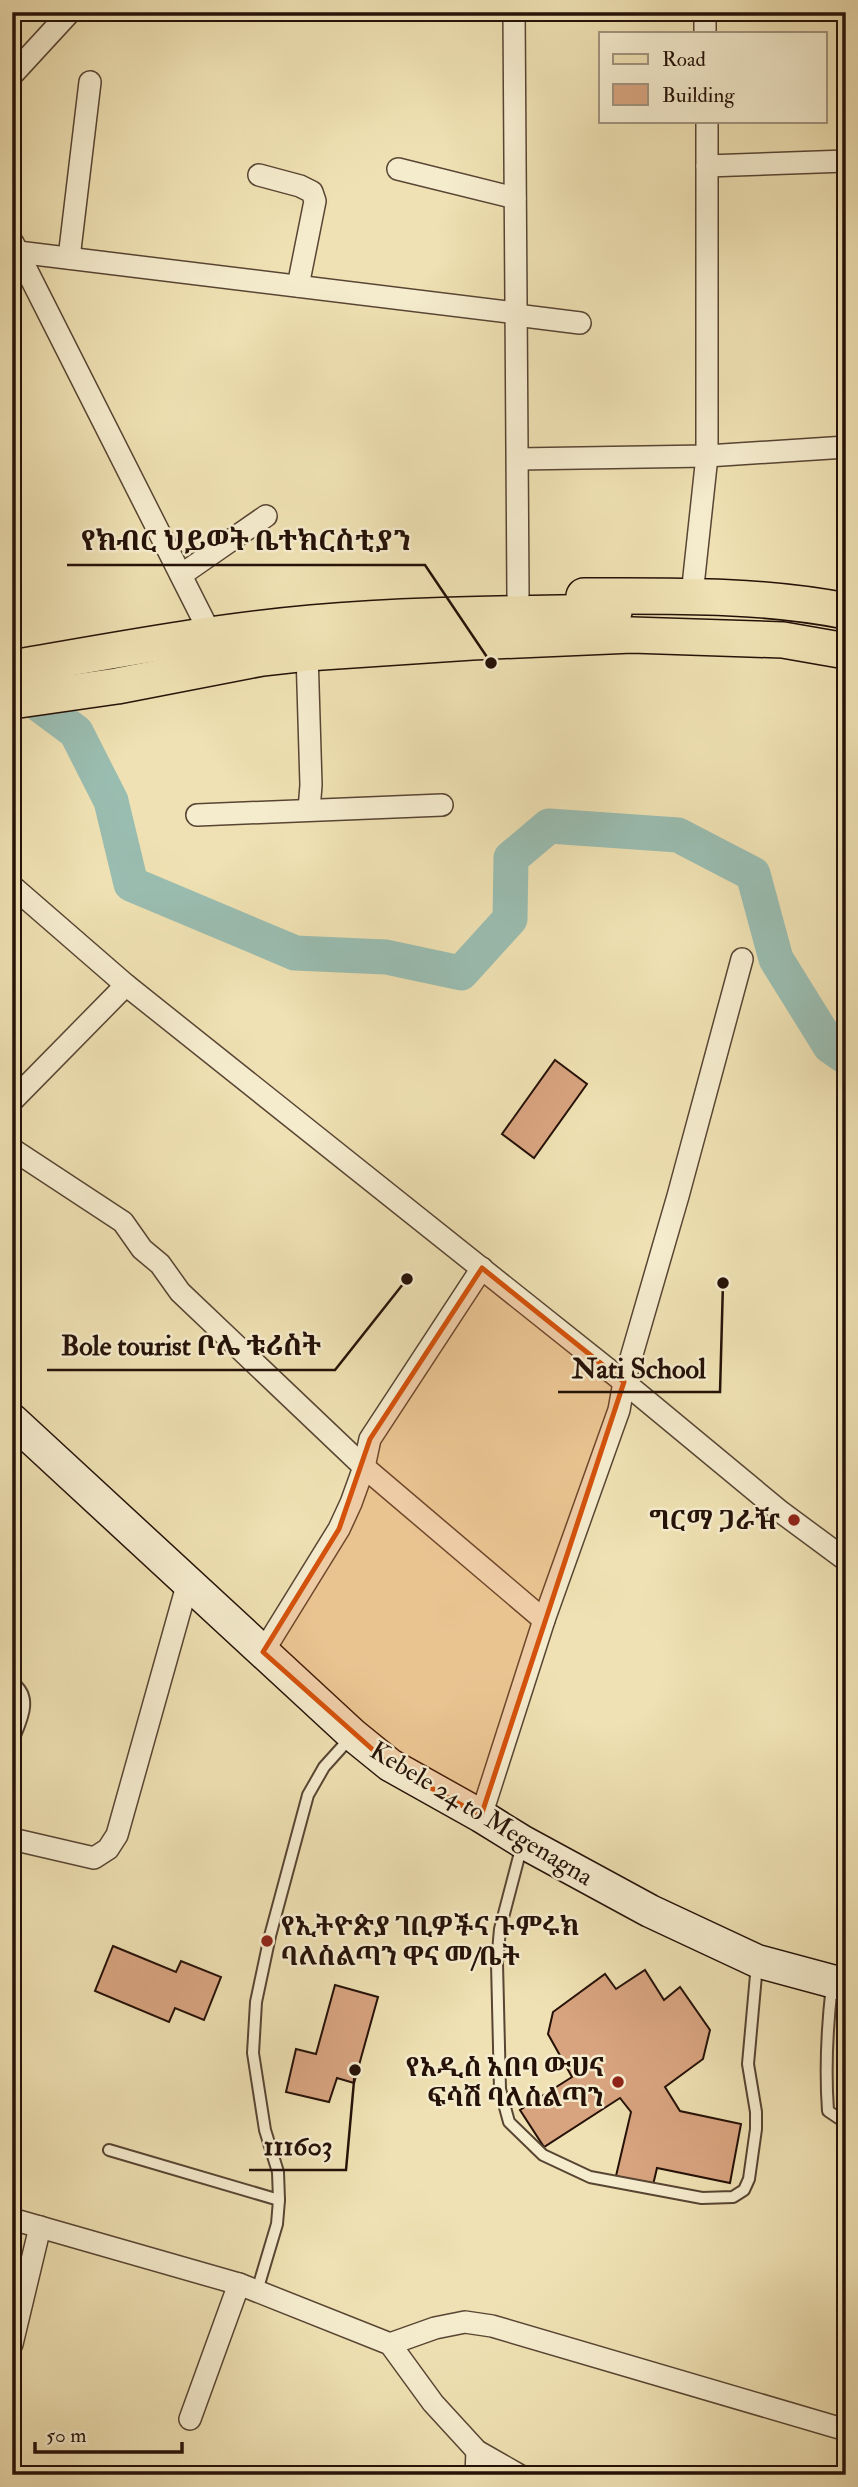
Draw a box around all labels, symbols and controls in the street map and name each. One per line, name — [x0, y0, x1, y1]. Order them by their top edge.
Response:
legend — [599, 32, 826, 122]
text: Road — [662, 46, 707, 73]
text: Building — [662, 82, 735, 109]
callout: የክብር ህይወት ቤተክርስቲያን — [67, 516, 425, 565]
text: የክብር ህይወት ቤተክርስቲያን — [81, 524, 411, 559]
callout: Bole tourist ቦሌ ቱሪስት — [47, 1321, 335, 1370]
text: Bole tourist ቦሌ ቱሪስት — [61, 1329, 321, 1364]
callout: Nati School — [558, 1343, 720, 1392]
text: Nati School — [571, 1352, 707, 1387]
place label: ግርማ ጋራዥ — [649, 1505, 780, 1537]
marker: ግርማ ጋራዥ — [786, 1512, 802, 1528]
street label: Kebele 24 to Megenagna — [364, 1735, 599, 1893]
place label: የኢትዮጵያ ገቢዎችና ጉምሩክ ባለስልጣን ዋና መ/ቤት — [281, 1911, 579, 1973]
marker: የኢትዮጵያ ገቢዎችና ጉምሩክ ባለስልጣን ዋና መ/ቤት — [259, 1933, 275, 1949]
place label: የአዲስ አበባ ውሀና ፍሳሽ ባለስልጣን — [406, 2052, 604, 2114]
marker: የአዲስ አበባ ውሀና ፍሳሽ ባለስልጣን — [610, 2074, 626, 2090]
callout: 111603 — [249, 2121, 346, 2170]
text: 111603 — [263, 2129, 333, 2164]
scale bar — [35, 2410, 182, 2454]
text: 50 m — [46, 2422, 87, 2449]

